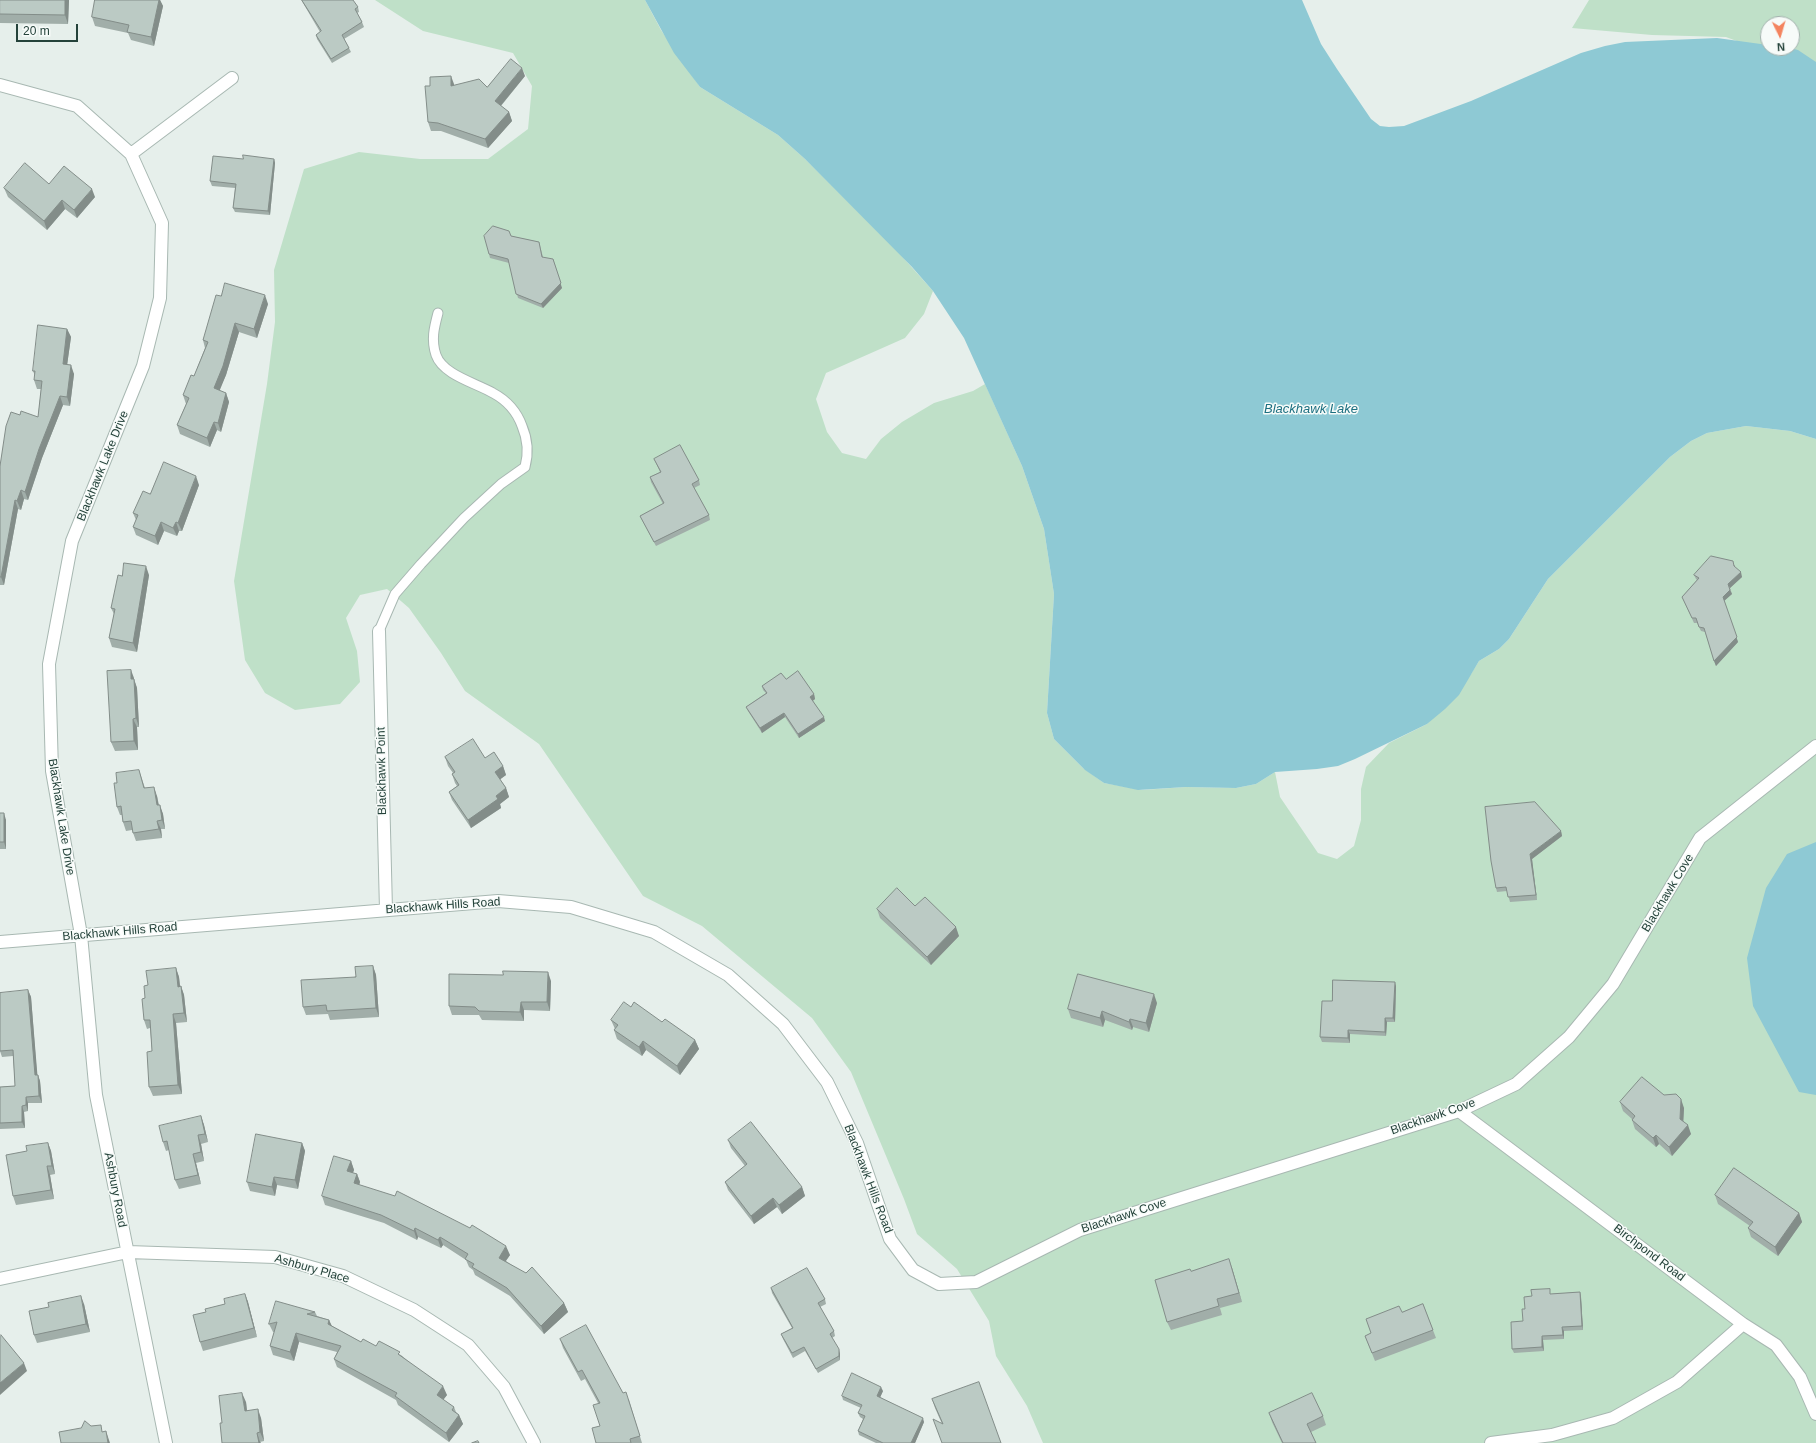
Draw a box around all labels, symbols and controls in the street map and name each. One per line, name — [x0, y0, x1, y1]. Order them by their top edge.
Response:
scale bar — [18, 16, 80, 42]
north arrow — [1760, 16, 1800, 56]
text: 20 m — [23, 24, 50, 38]
text: N — [1776, 41, 1785, 53]
water label: Blackhawk Lake — [1264, 401, 1358, 417]
street label: Blackhawk Lake Drive — [74, 409, 132, 523]
street label: Blackhawk Point — [374, 727, 390, 815]
street label: Blackhawk Lake Drive — [45, 758, 77, 876]
street label: Blackhawk Cove — [1639, 851, 1697, 935]
street label: Blackhawk Hills Road — [385, 895, 501, 917]
street label: Blackhawk Hills Road — [62, 920, 178, 944]
street label: Blackhawk Cove — [1389, 1096, 1477, 1138]
street label: Blackhawk Hills Road — [841, 1123, 895, 1235]
street label: Ashbury Road — [101, 1151, 129, 1229]
street label: Blackhawk Cove — [1080, 1195, 1168, 1237]
street label: Birchpond Road — [1610, 1221, 1688, 1285]
street label: Ashbury Place — [273, 1251, 351, 1287]

